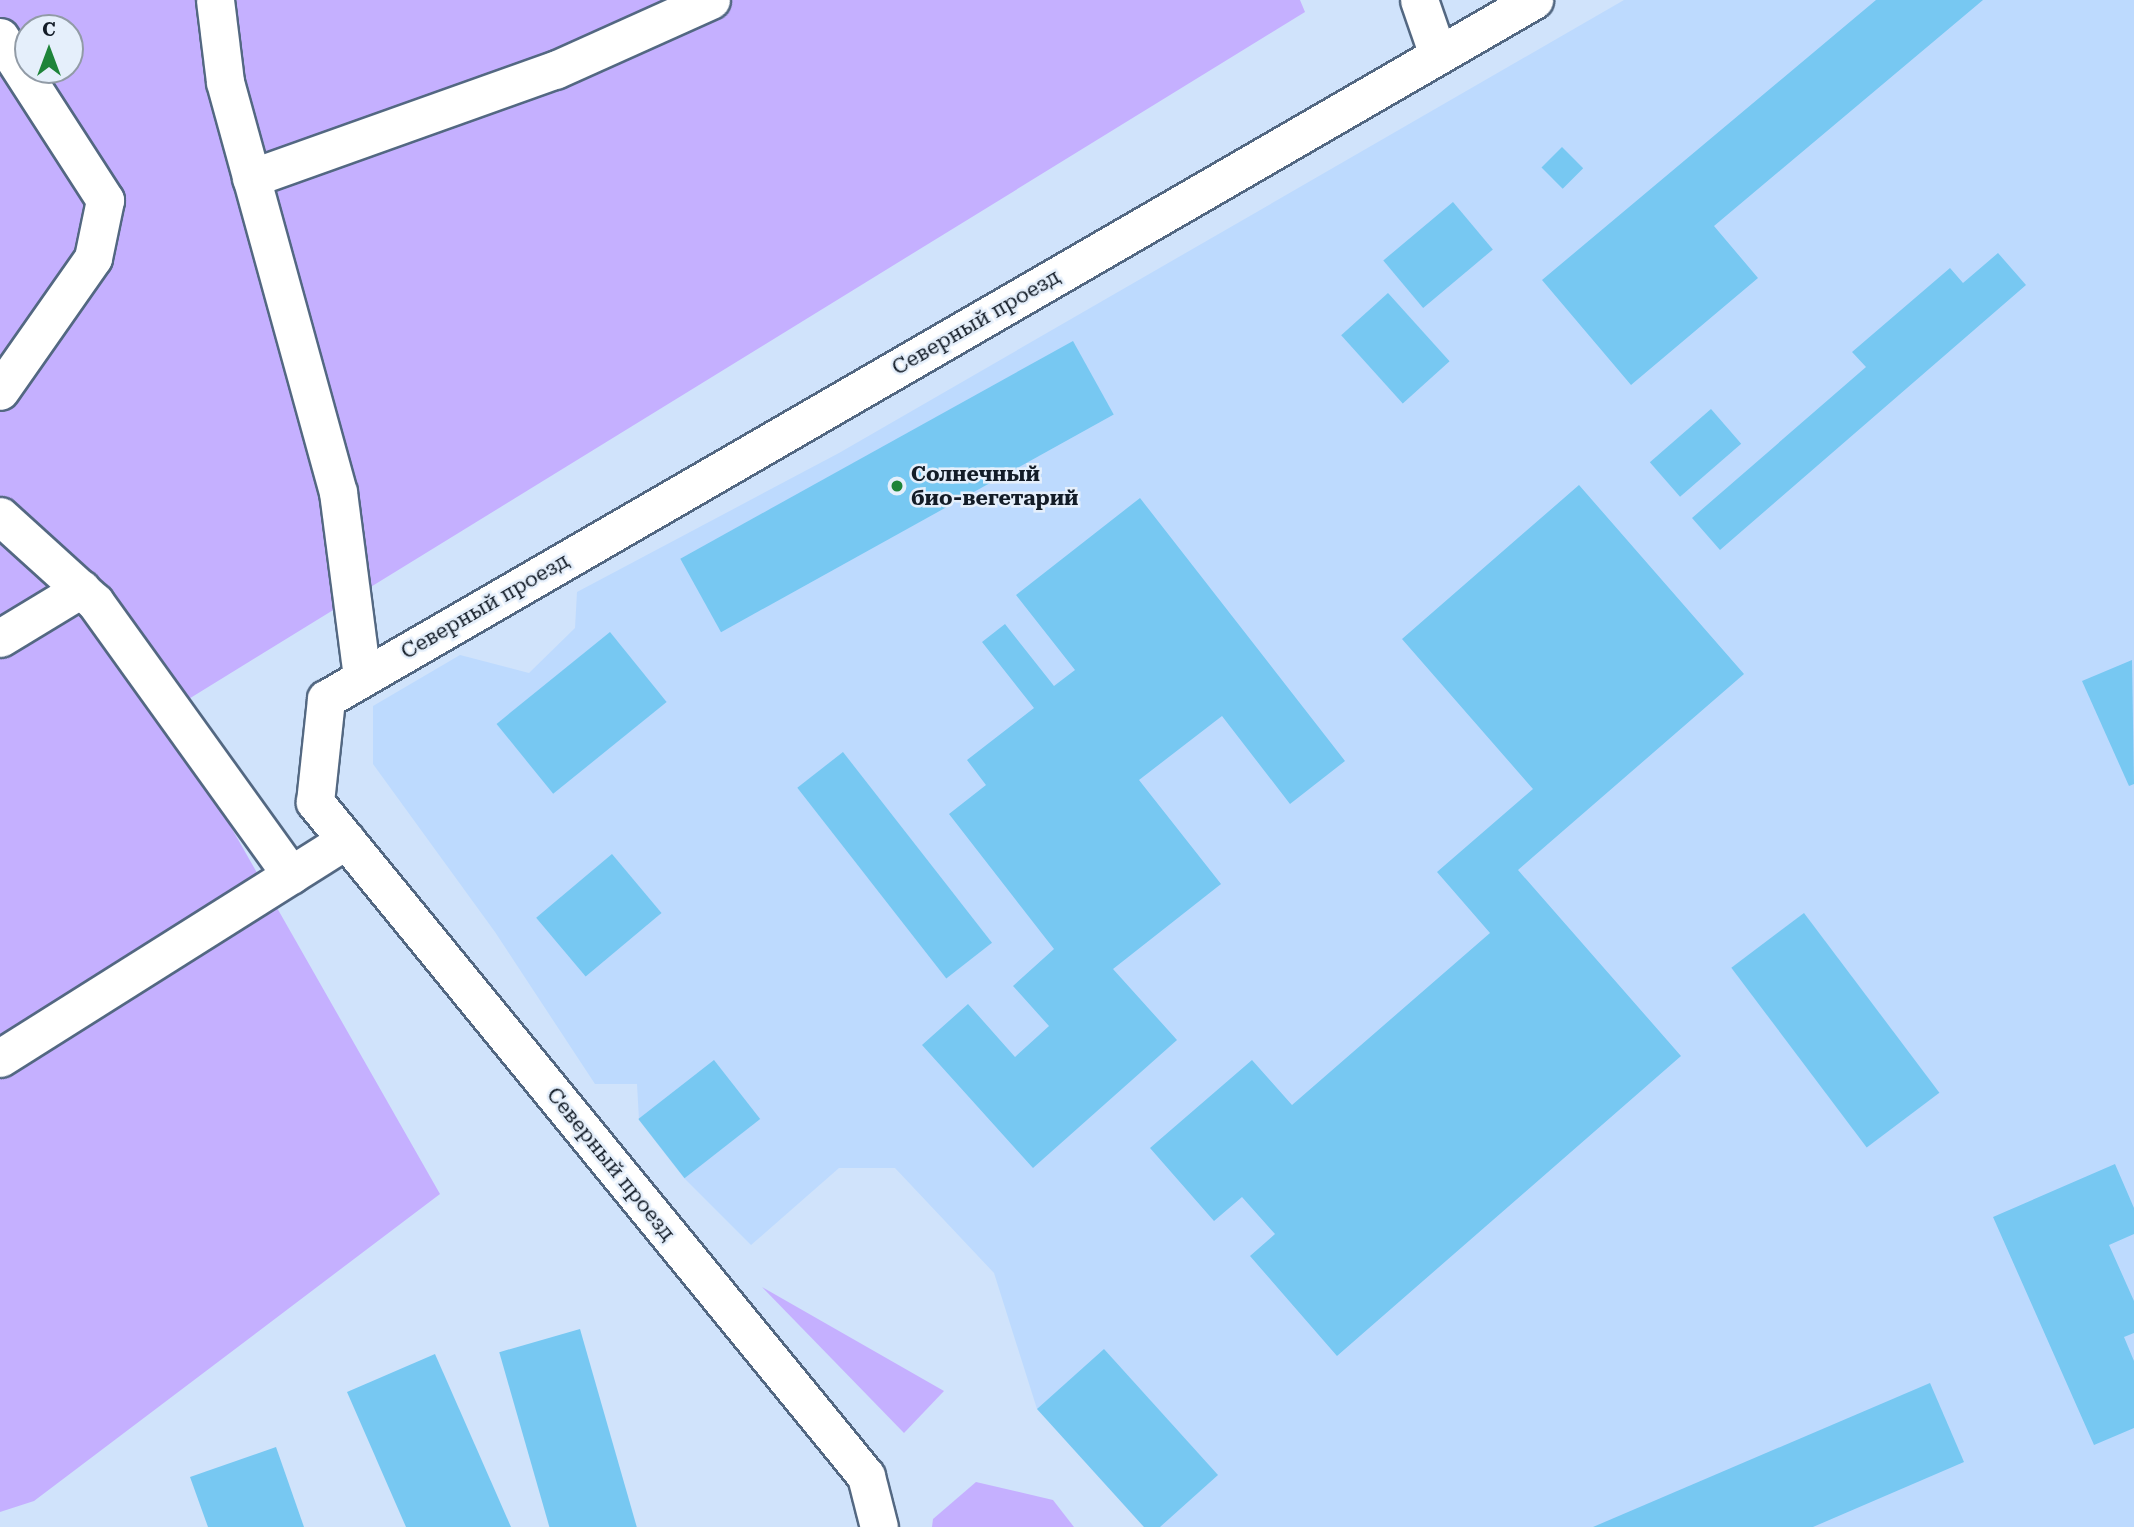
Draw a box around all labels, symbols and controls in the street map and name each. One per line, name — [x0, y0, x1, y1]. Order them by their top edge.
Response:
north arrow — [14, 14, 84, 84]
text: С — [42, 18, 56, 41]
street label: Северный проезд — [887, 264, 1065, 380]
place label: Солнечный био-вегетарий — [911, 461, 1078, 511]
marker: Солнечный био-вегетарий — [889, 478, 905, 494]
street label: Северный проезд — [396, 548, 574, 664]
street label: Северный проезд — [541, 1082, 681, 1246]

